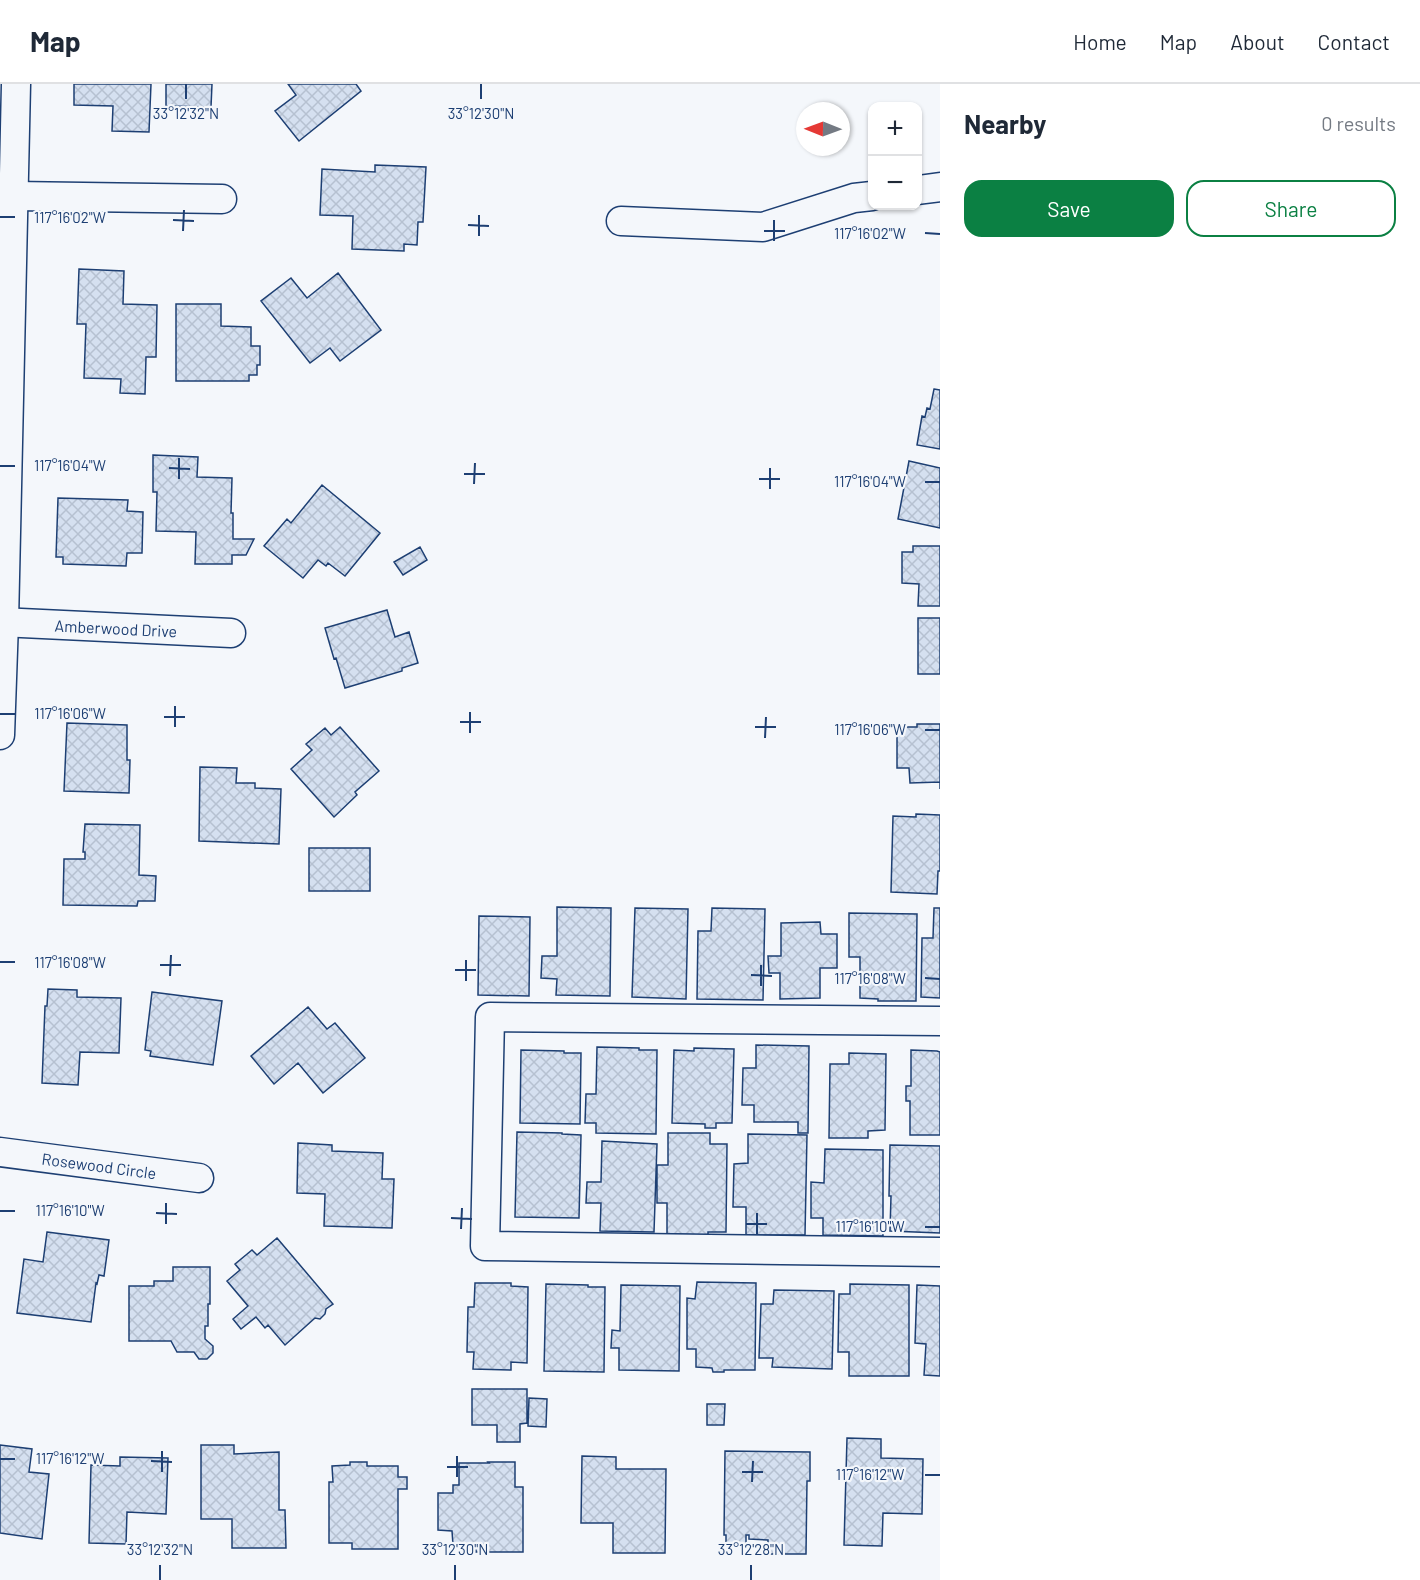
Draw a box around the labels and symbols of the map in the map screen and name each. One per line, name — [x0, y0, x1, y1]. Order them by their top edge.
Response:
north arrow — [796, 102, 850, 156]
text: 33°12'32"N — [153, 104, 219, 122]
text: 33°12'30"N — [448, 104, 514, 122]
text: 117°16'02"W — [34, 208, 106, 226]
text: 117°16'02"W — [834, 224, 906, 242]
text: 117°16'04"W — [34, 456, 106, 474]
text: 117°16'04"W — [834, 472, 906, 490]
street label: Amberwood Drive — [54, 615, 178, 640]
text: 117°16'06"W — [34, 704, 106, 722]
text: 117°16'06"W — [834, 720, 906, 738]
text: 117°16'08"W — [34, 953, 106, 971]
text: 117°16'08"W — [834, 969, 906, 987]
street label: Rosewood Circle — [41, 1148, 158, 1182]
text: 117°16'10"W — [35, 1201, 105, 1219]
text: 117°16'10"W — [835, 1217, 905, 1235]
text: 117°16'12"W — [36, 1449, 104, 1467]
text: 117°16'12"W — [836, 1465, 904, 1483]
text: 33°12'32"N — [127, 1540, 193, 1558]
text: 33°12'30"N — [422, 1540, 488, 1558]
text: 33°12'28"N — [718, 1540, 784, 1558]

